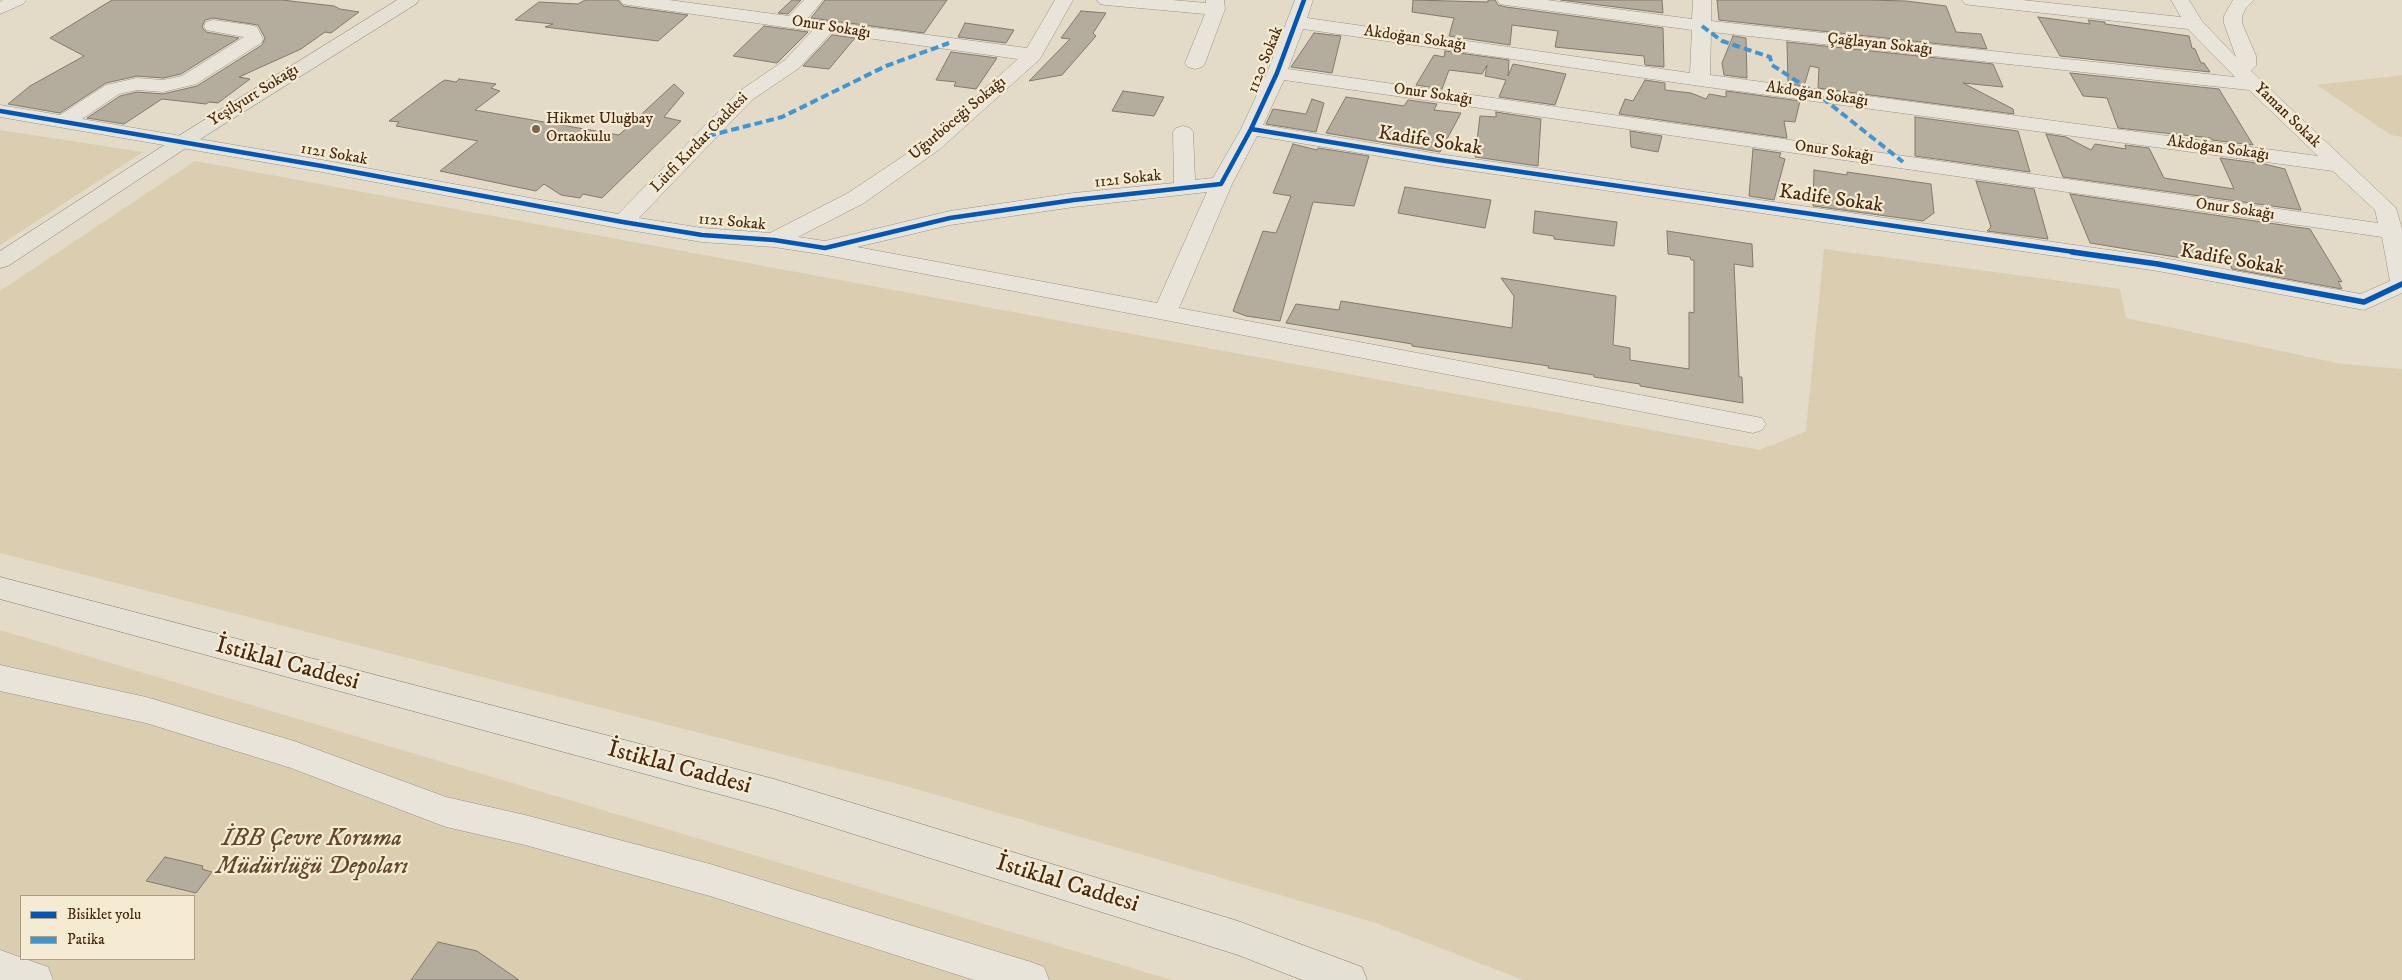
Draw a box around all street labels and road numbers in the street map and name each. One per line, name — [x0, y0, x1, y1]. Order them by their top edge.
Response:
street label: Onur Sokağı — [790, 12, 872, 44]
street label: Akdoğan Sokağı — [1363, 22, 1467, 56]
street label: 1120 Sokak — [1244, 24, 1288, 96]
street label: Çağlayan Sokağı — [1826, 30, 1934, 60]
street label: Yeşilyurt Sokağı — [206, 61, 302, 131]
street label: Uğurböceği Sokağı — [906, 73, 1010, 165]
street label: Akdoğan Sokağı — [1765, 78, 1869, 112]
street label: Yaman Sokak — [2250, 79, 2324, 153]
street label: Onur Sokağı — [1392, 80, 1474, 110]
street label: Lütfi Kırdar Caddesi — [647, 89, 753, 197]
street label: Kadife Sokak — [1376, 122, 1484, 162]
street label: Akdoğan Sokağı — [2166, 132, 2270, 166]
street label: Onur Sokağı — [1793, 137, 1875, 167]
street label: 1121 Sokak — [299, 140, 369, 170]
street label: 1121 Sokak — [1093, 167, 1163, 193]
street label: Kadife Sokak — [1777, 181, 1885, 219]
street label: Onur Sokağı — [2194, 195, 2276, 225]
street label: 1121 Sokak — [697, 210, 767, 236]
street label: Kadife Sokak — [2178, 240, 2286, 282]
street label: İstiklal Caddesi — [212, 632, 362, 698]
street label: İstiklal Caddesi — [604, 736, 754, 802]
street label: İstiklal Caddesi — [992, 850, 1142, 920]

